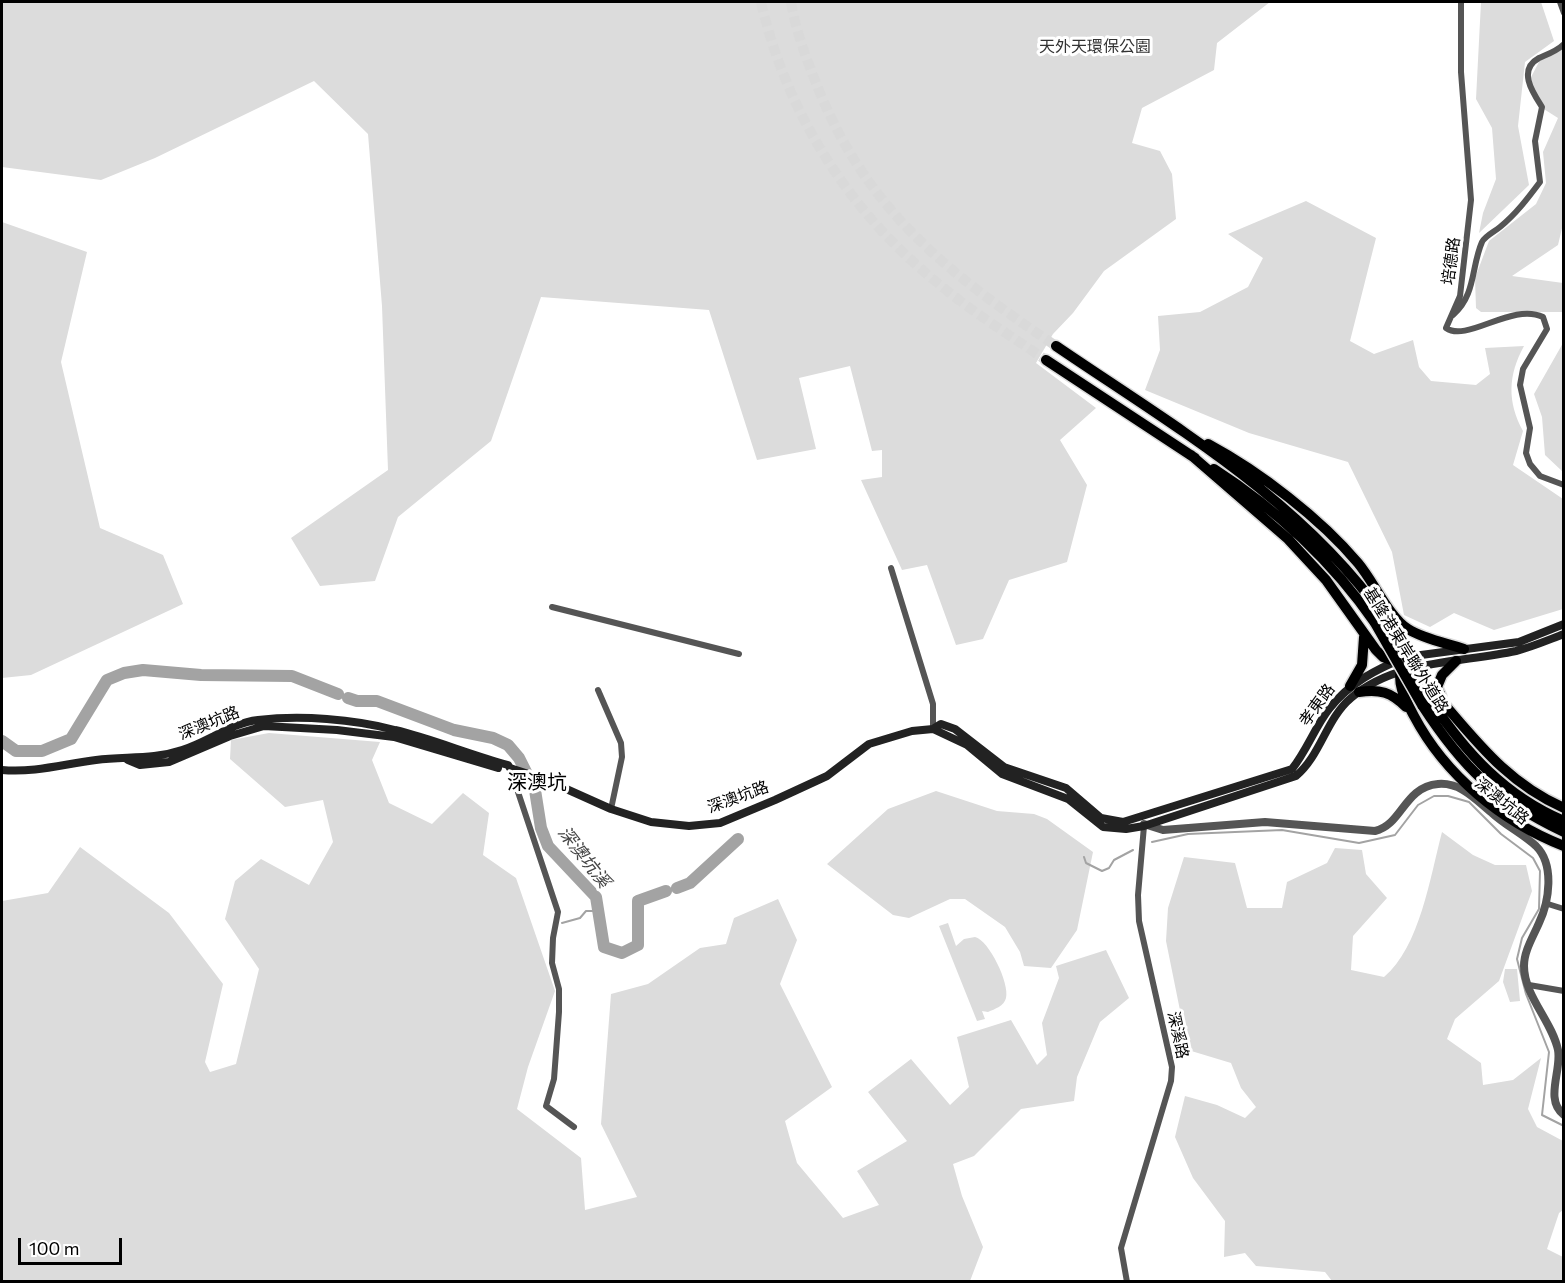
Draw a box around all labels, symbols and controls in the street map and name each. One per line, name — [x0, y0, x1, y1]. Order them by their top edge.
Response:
park label: 天外天環保公園 — [1039, 37, 1151, 57]
street label: 培德路 — [1438, 236, 1464, 286]
street label: 基隆港東岸聯外道路 — [1360, 584, 1452, 716]
street label: 孝東路 — [1295, 680, 1339, 730]
street label: 深澳坑路 — [176, 702, 242, 744]
district label: 深澳坑 — [507, 770, 567, 794]
street label: 深澳坑路 — [1471, 773, 1533, 829]
street label: 深澳坑路 — [705, 777, 771, 817]
water label: 深澳坑溪 — [553, 822, 615, 892]
street label: 深溪路 — [1164, 1010, 1192, 1060]
scale bar — [21, 1226, 124, 1264]
text: 100 m — [29, 1237, 79, 1259]

